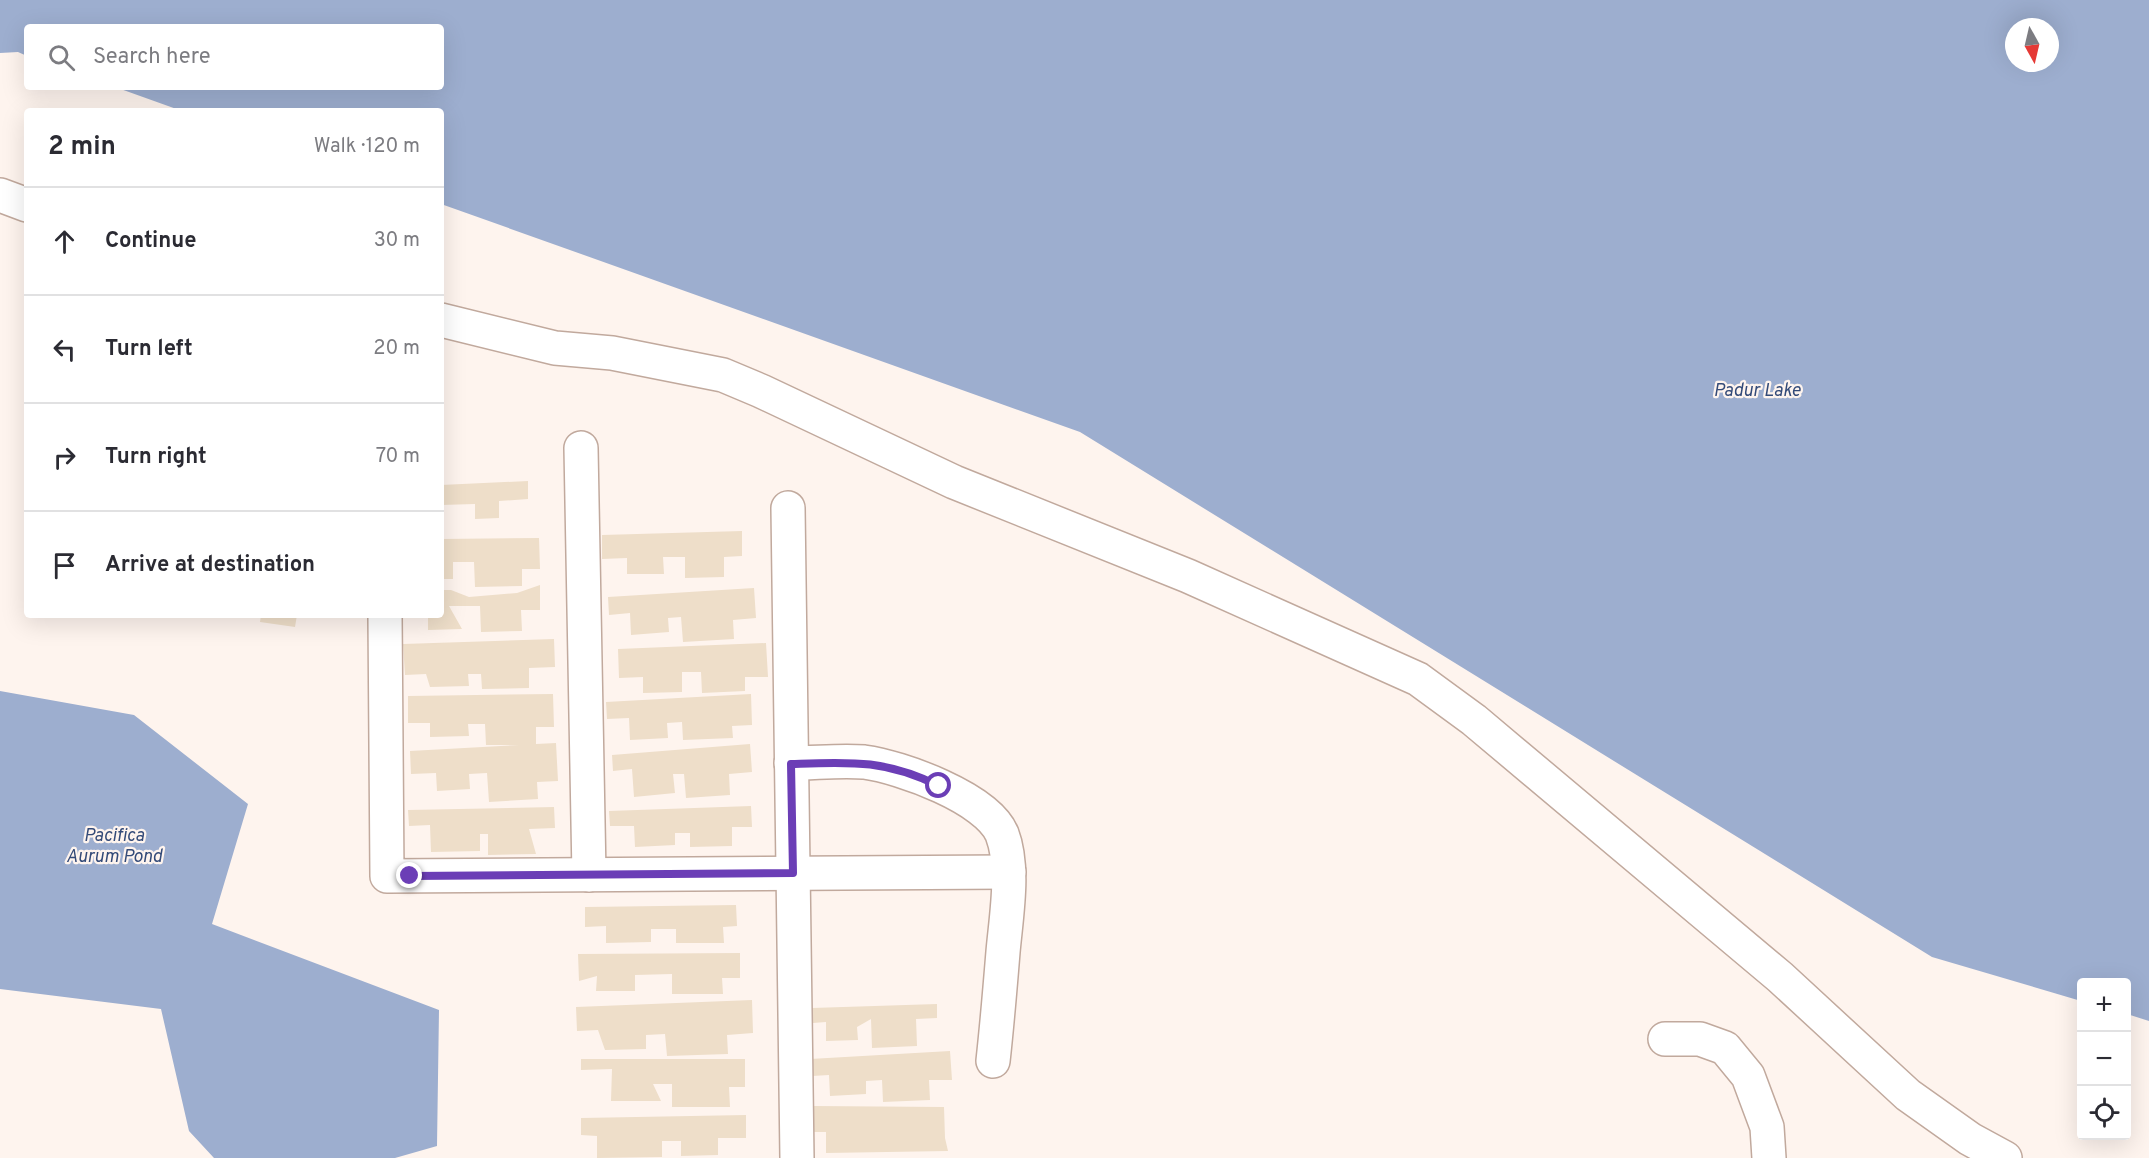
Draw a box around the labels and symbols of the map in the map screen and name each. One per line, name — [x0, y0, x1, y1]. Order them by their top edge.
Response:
north arrow — [2005, 18, 2059, 72]
water label: Padur Lake — [1713, 380, 1801, 403]
route start — [925, 772, 951, 798]
water label: Pacifica Aurum Pond — [66, 825, 163, 869]
route end — [396, 862, 422, 888]

